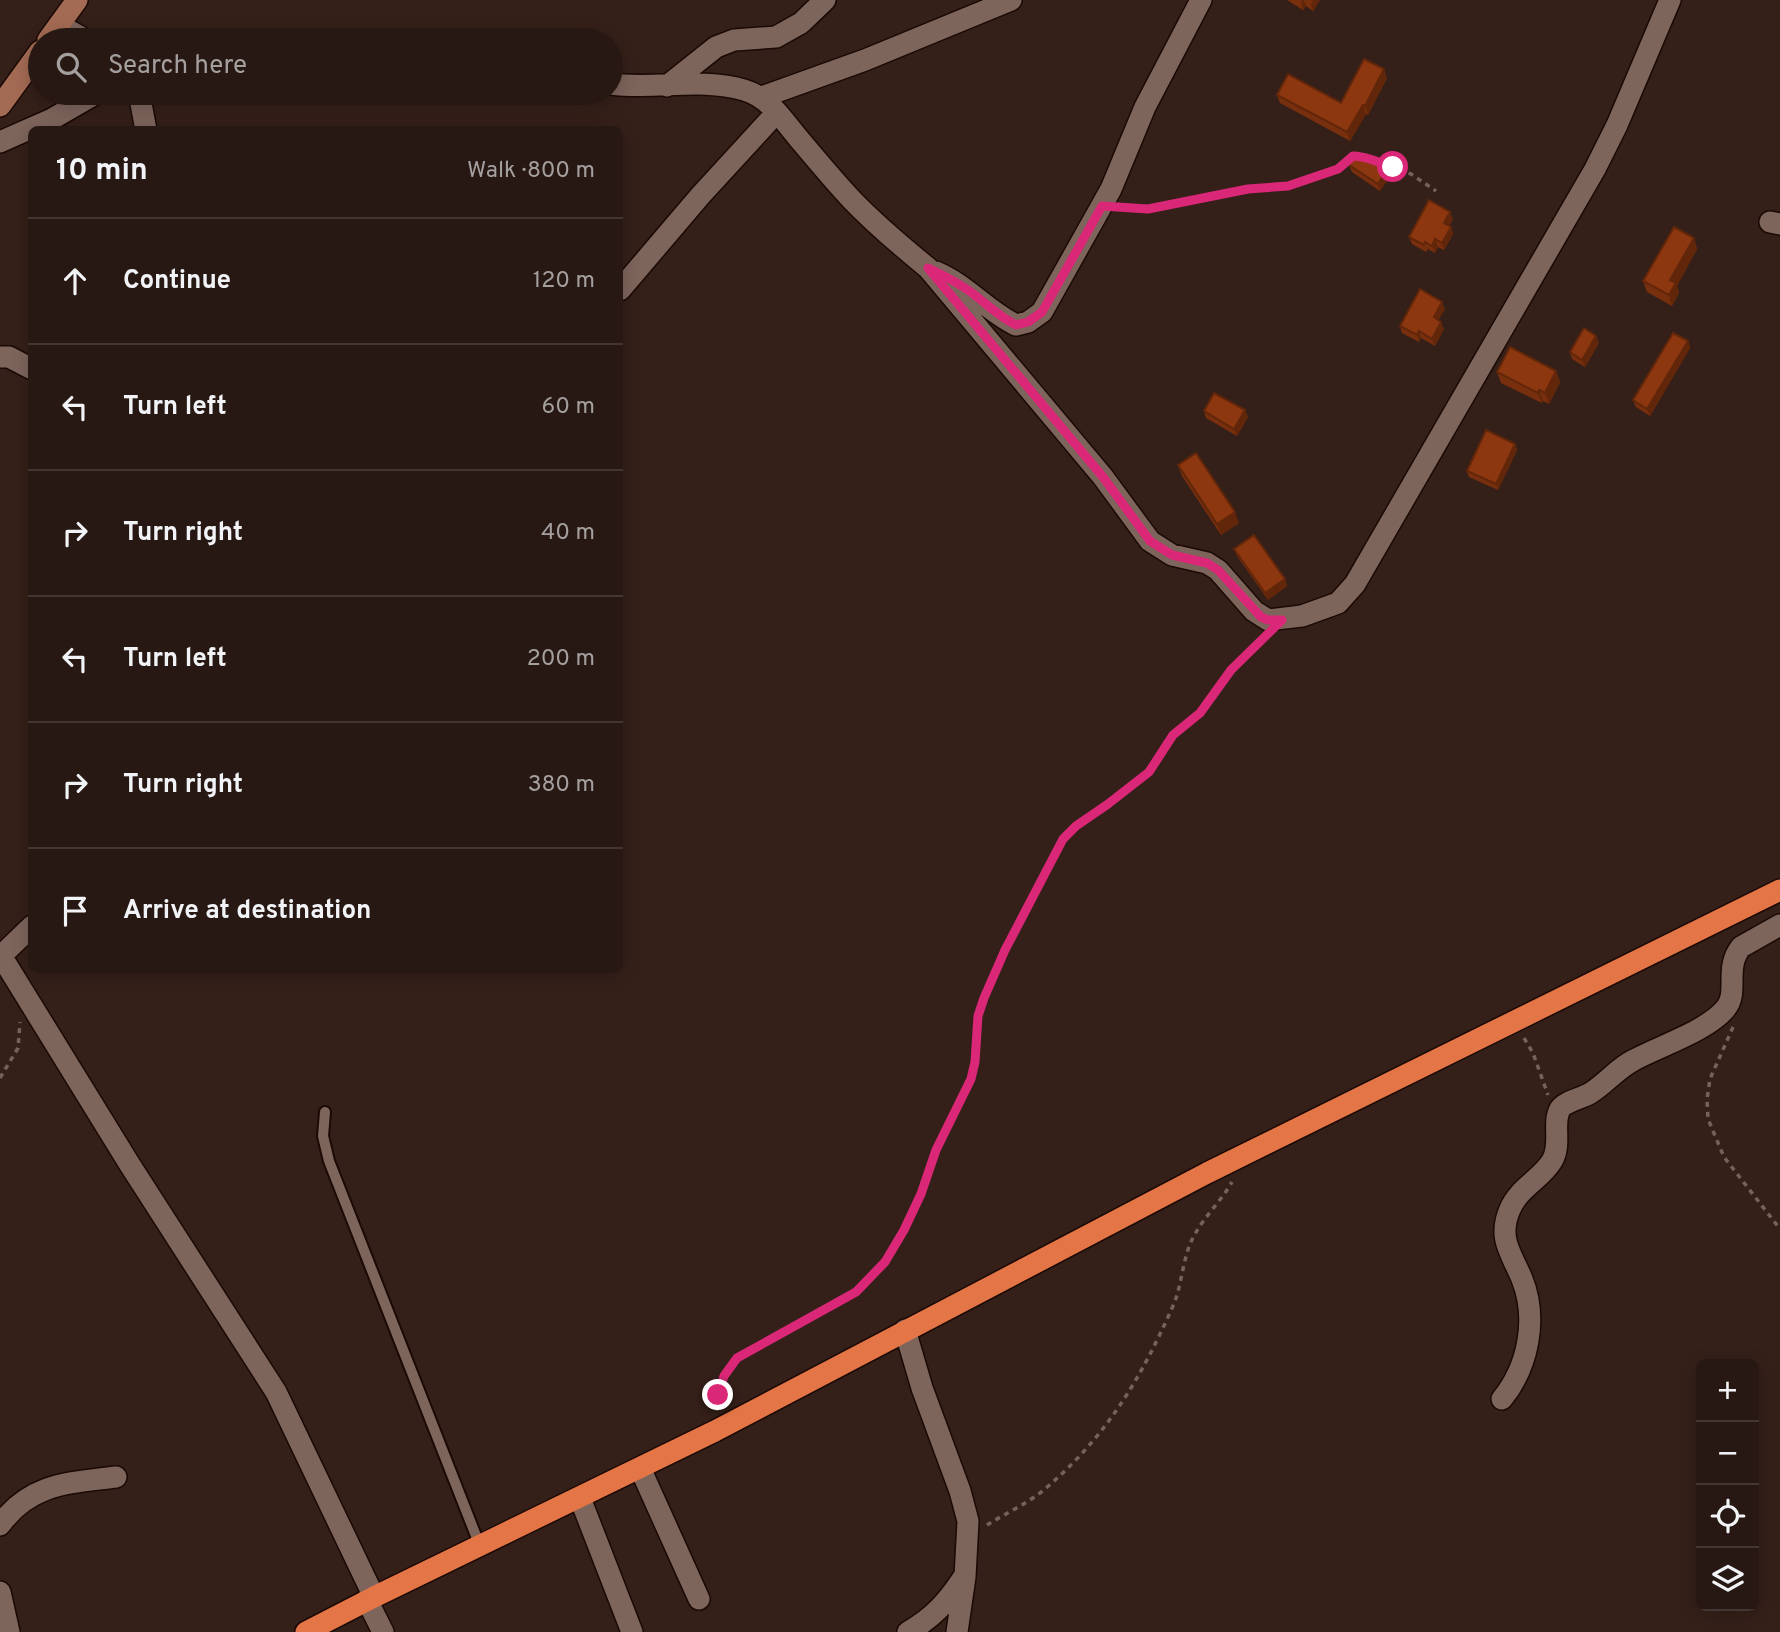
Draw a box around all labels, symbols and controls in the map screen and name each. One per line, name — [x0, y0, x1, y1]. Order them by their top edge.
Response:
search box — [28, 28, 623, 105]
icon: search — [52, 48, 90, 86]
text: Search here — [108, 50, 247, 83]
route start — [1377, 151, 1408, 182]
text: 10 min — [56, 153, 148, 190]
text: Walk · 800 m — [467, 157, 595, 186]
icon: ahead — [56, 262, 94, 300]
text: Continue — [123, 265, 231, 298]
text: 120 m — [533, 267, 595, 296]
icon: left — [56, 388, 94, 426]
text: Turn left — [123, 391, 227, 424]
text: 60 m — [542, 393, 595, 422]
icon: right — [56, 514, 94, 552]
text: Turn right — [123, 517, 243, 550]
text: 40 m — [541, 519, 595, 548]
icon: left — [56, 640, 94, 678]
text: Turn left — [123, 643, 227, 676]
text: 200 m — [527, 645, 595, 674]
icon: right — [56, 766, 94, 804]
text: Turn right — [123, 769, 243, 802]
text: 380 m — [528, 771, 595, 800]
icon: arrive — [56, 892, 94, 930]
text: Arrive at destination — [123, 895, 371, 928]
map controls — [1696, 1359, 1759, 1611]
button: + — [1696, 1359, 1759, 1422]
route end — [702, 1379, 733, 1410]
button: − — [1696, 1422, 1759, 1485]
button: locate — [1696, 1485, 1759, 1548]
button: layers — [1696, 1548, 1759, 1611]

